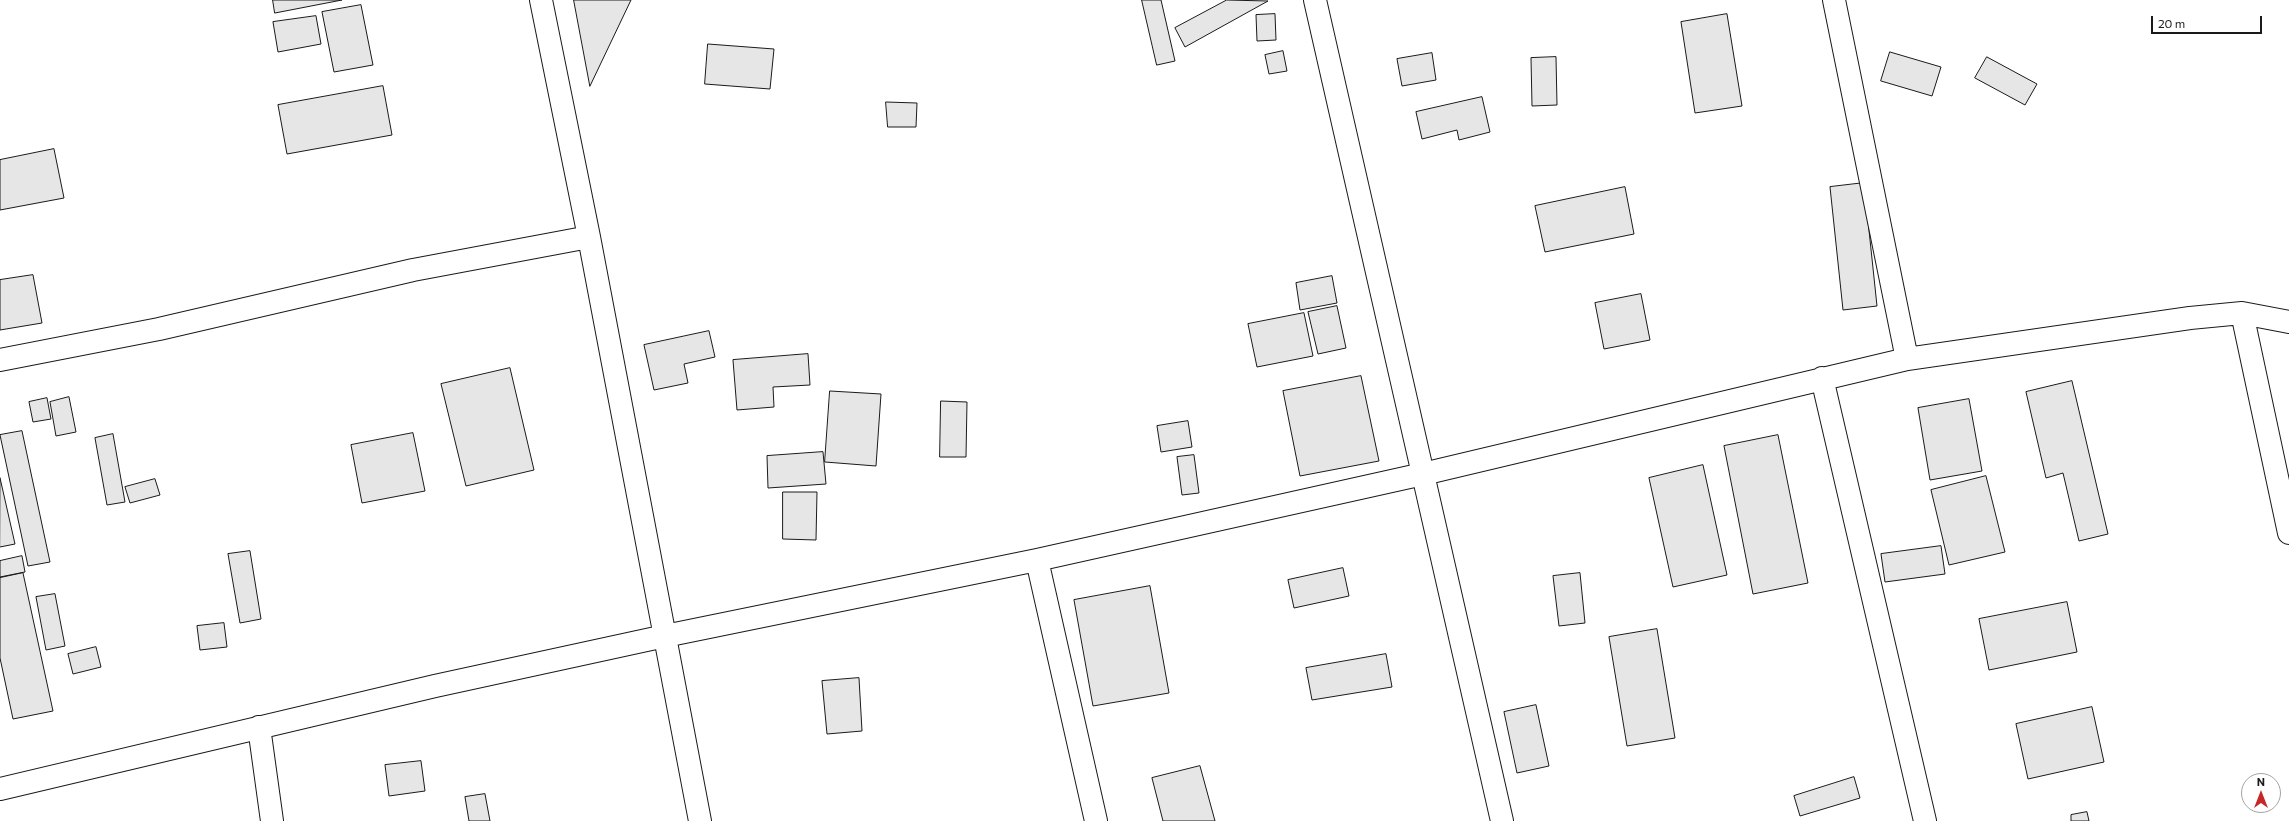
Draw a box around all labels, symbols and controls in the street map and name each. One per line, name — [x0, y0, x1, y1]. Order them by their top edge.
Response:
scale bar — [2153, 8, 2264, 34]
text: 20 m — [2158, 16, 2185, 30]
north arrow — [2241, 773, 2281, 813]
text: N — [2257, 775, 2265, 788]

